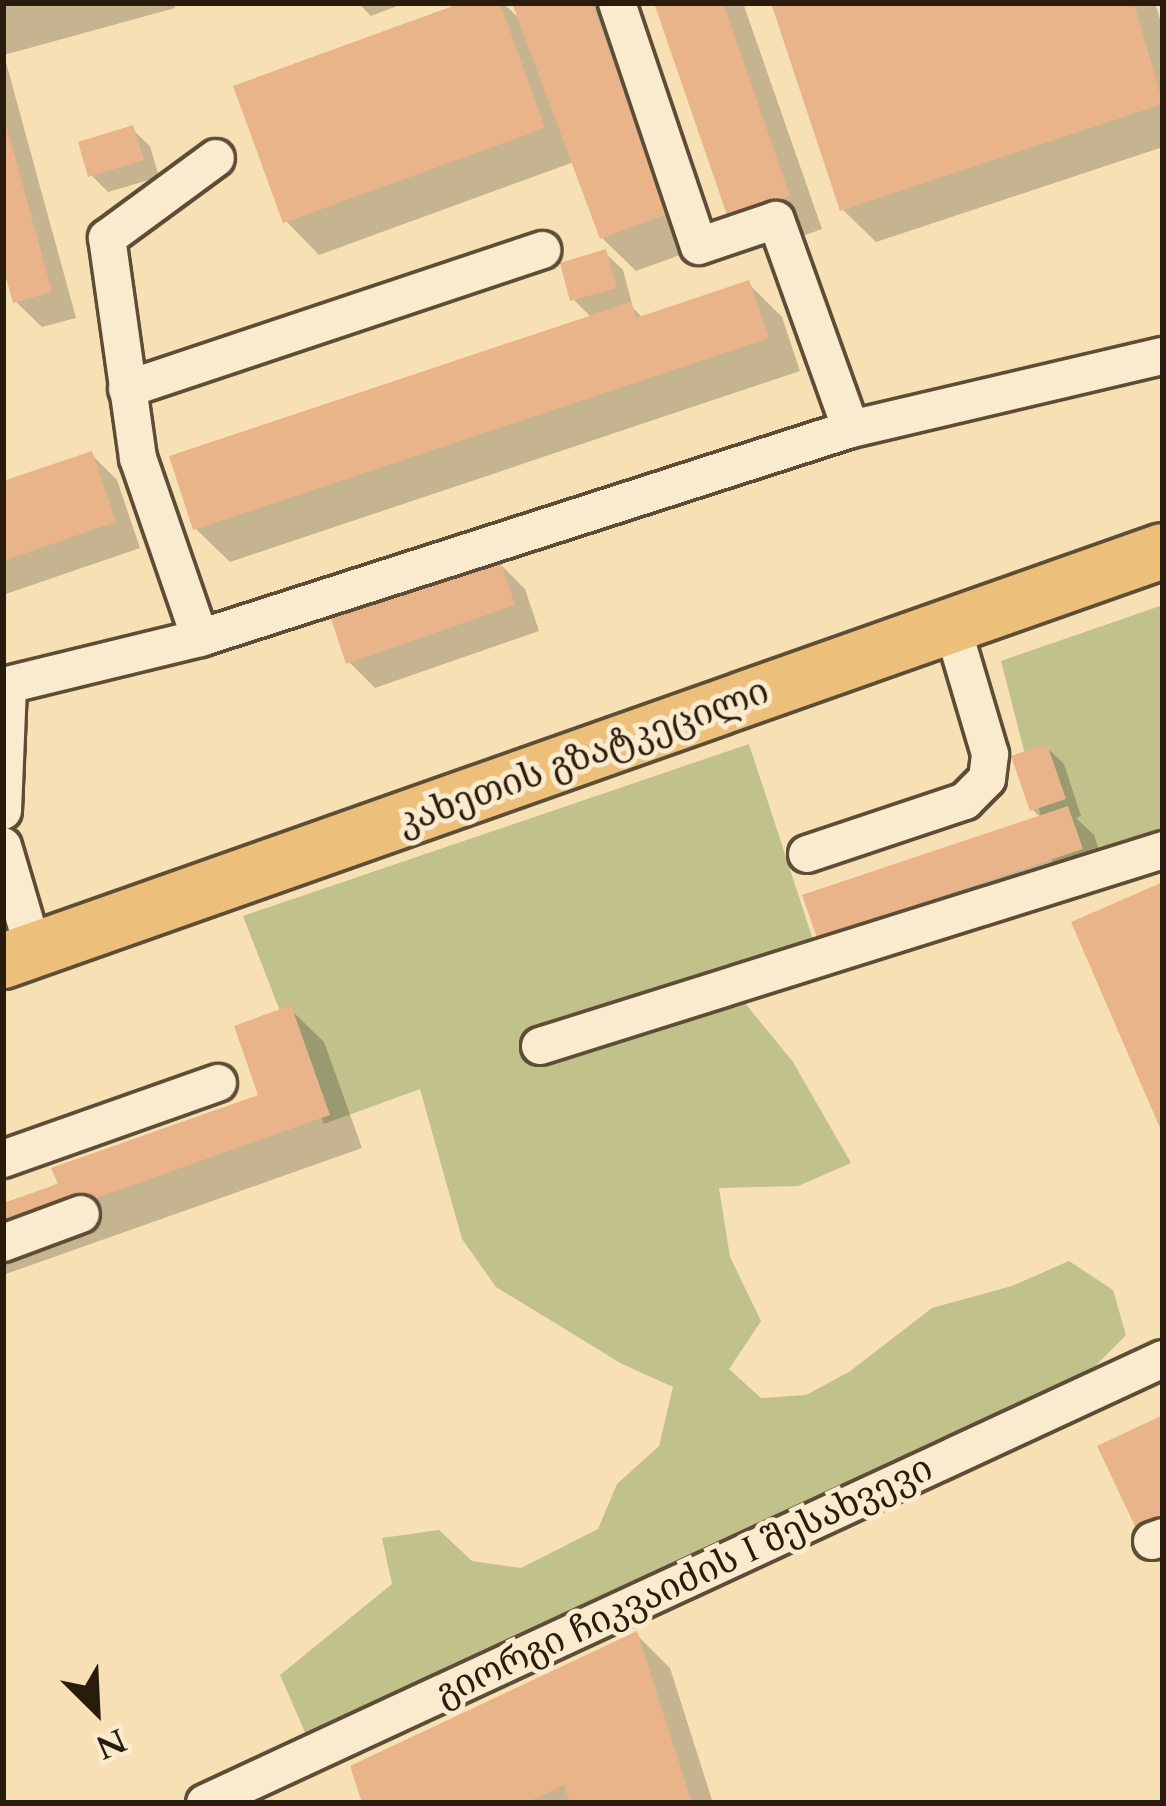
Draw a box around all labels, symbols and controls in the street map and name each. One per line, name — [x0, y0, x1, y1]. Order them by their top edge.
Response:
street label: კახეთის გზატკეცილი — [391, 670, 775, 844]
street label: გიორგი ჩიკვაიძის I შესახვევი — [429, 1447, 939, 1715]
north arrow — [36, 1650, 156, 1770]
text: N — [89, 1717, 133, 1770]

